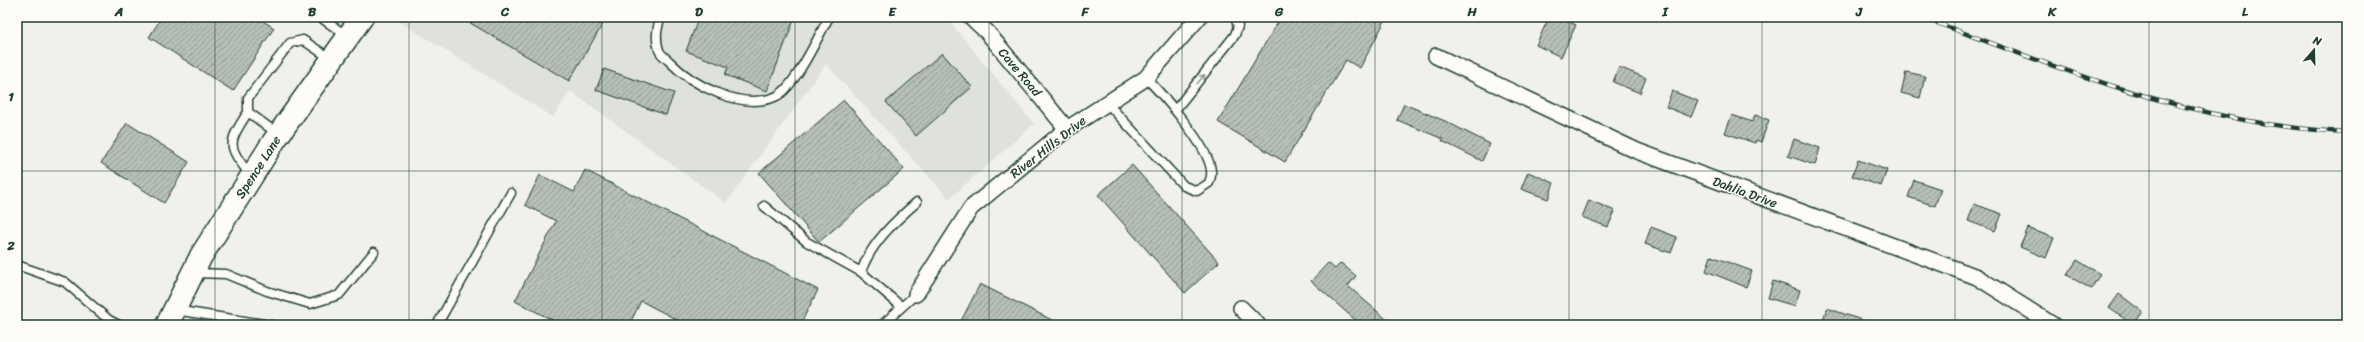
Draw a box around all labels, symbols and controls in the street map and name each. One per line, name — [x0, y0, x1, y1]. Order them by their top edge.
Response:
text: A — [114, 0, 123, 23]
text: B — [308, 0, 317, 23]
text: C — [500, 0, 510, 23]
text: D — [695, 0, 703, 23]
text: E — [888, 0, 897, 23]
text: F — [1080, 0, 1089, 23]
text: G — [1274, 0, 1284, 23]
text: H — [1466, 0, 1477, 23]
text: I — [1661, 0, 1669, 23]
text: J — [1855, 0, 1863, 23]
text: K — [2047, 0, 2057, 23]
text: L — [2242, 0, 2249, 23]
north arrow — [2294, 30, 2334, 70]
text: N — [2309, 30, 2324, 51]
street label: Cave Road — [992, 42, 1048, 103]
one-way arrow — [1196, 73, 1205, 84]
text: 1 — [8, 85, 14, 108]
street label: River Hills Drive — [1005, 109, 1092, 184]
street label: Spence Lane — [229, 130, 287, 203]
street label: Dahlia Drive — [1709, 170, 1781, 214]
text: 2 — [6, 234, 15, 257]

